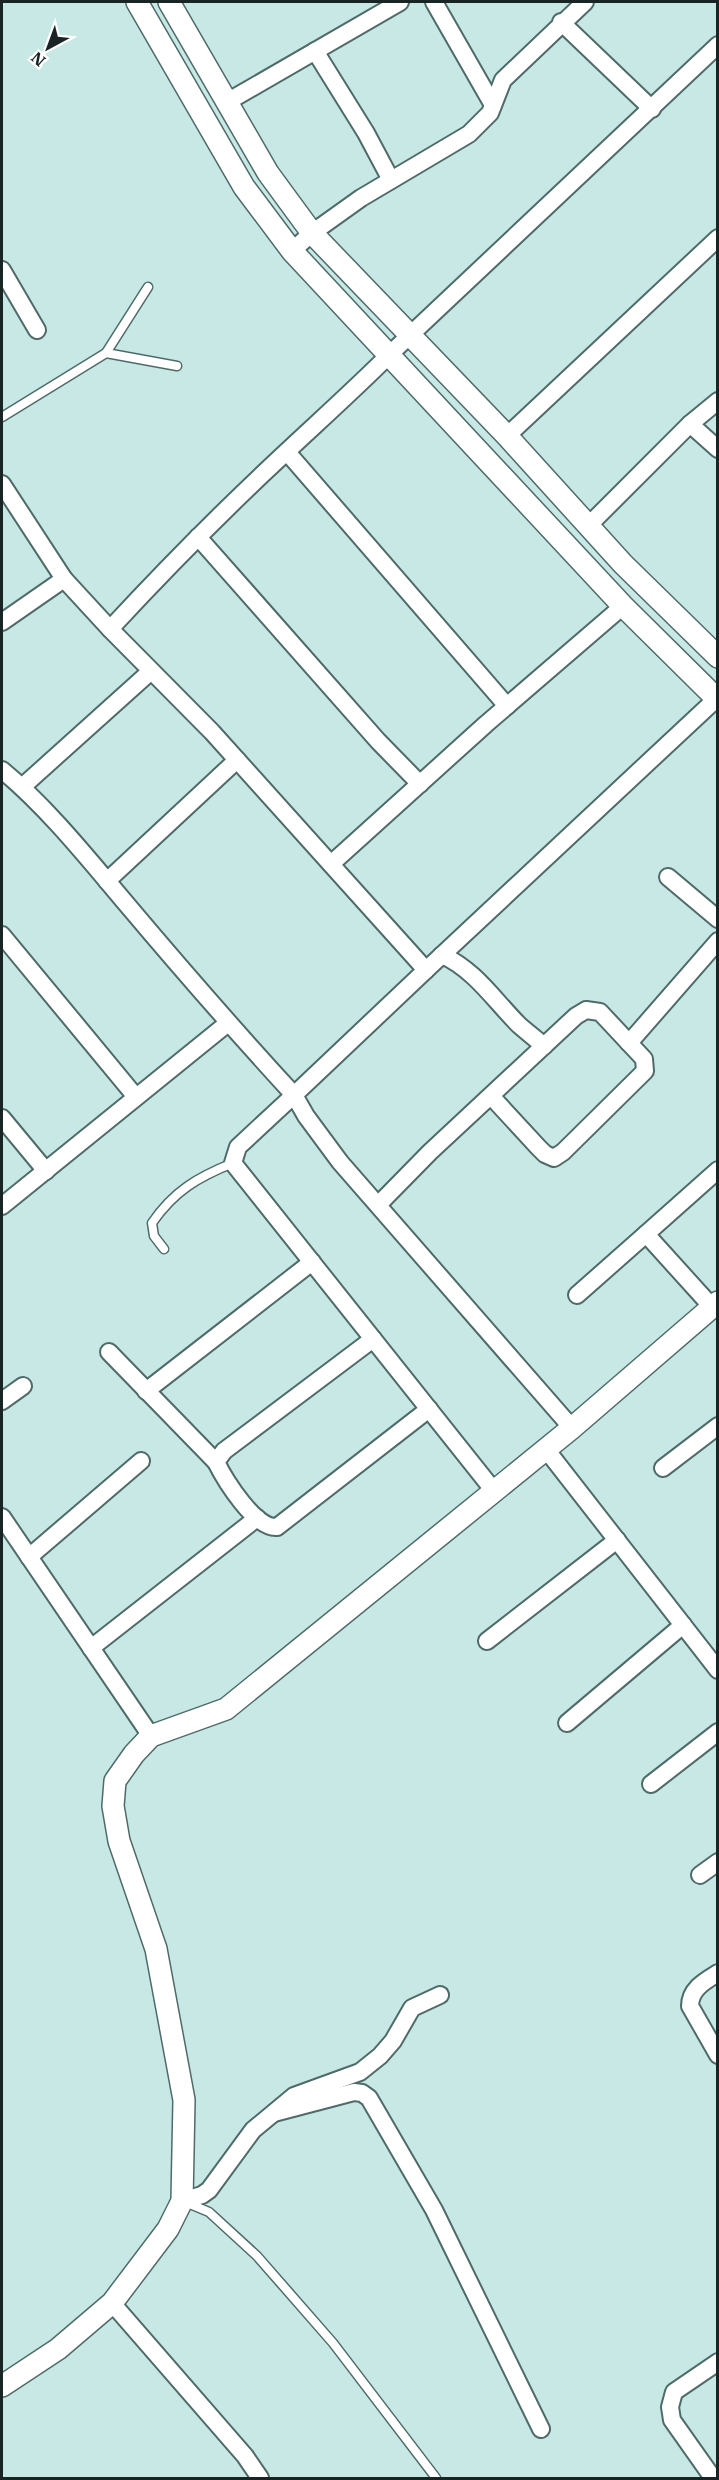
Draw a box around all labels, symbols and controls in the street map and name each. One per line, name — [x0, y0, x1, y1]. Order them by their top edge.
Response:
north arrow — [18, 18, 78, 78]
text: N — [27, 48, 49, 71]

